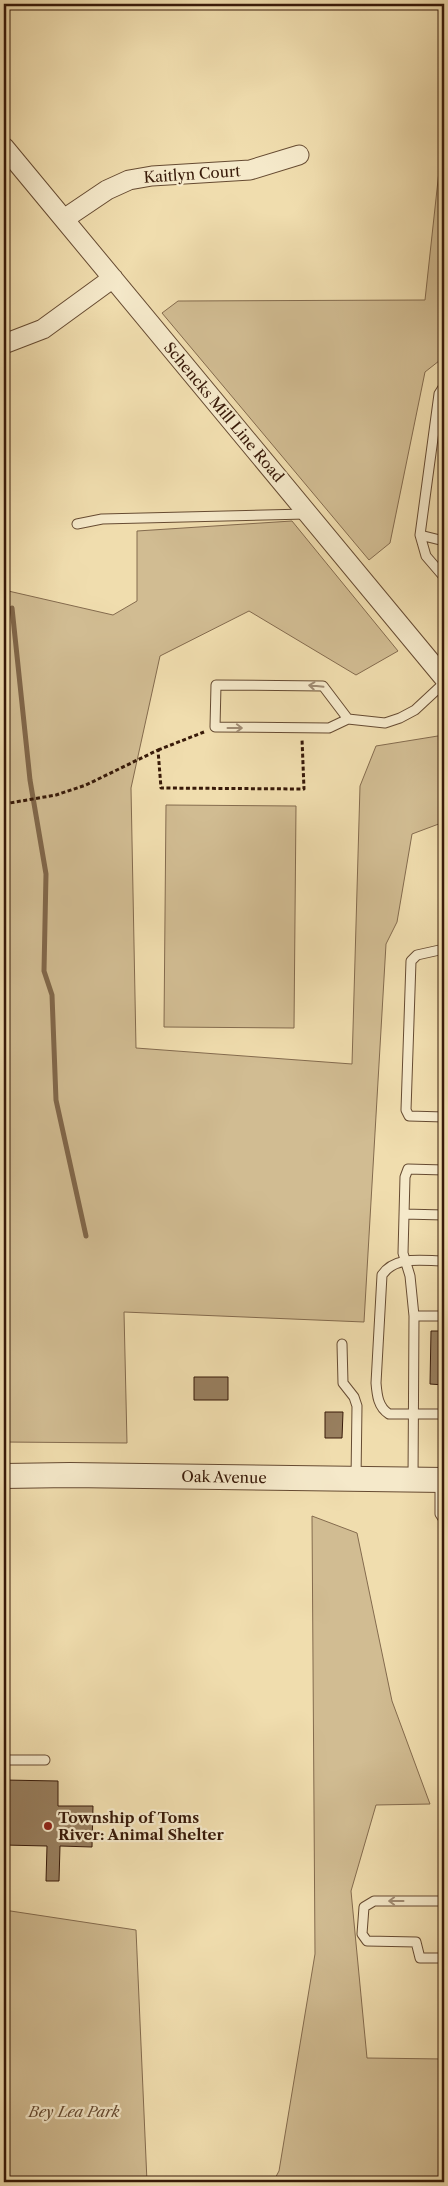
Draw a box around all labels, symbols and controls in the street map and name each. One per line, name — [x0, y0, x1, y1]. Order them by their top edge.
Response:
street label: Kaitlyn Court — [143, 161, 242, 187]
street label: Schencks Mill Line Road — [160, 338, 288, 486]
one-way arrow — [308, 681, 324, 691]
one-way arrow — [227, 723, 243, 732]
street label: Oak Avenue — [181, 1467, 267, 1487]
place label: Township of Toms River: Animal Shelter — [58, 1808, 225, 1844]
marker: Township of Toms River: Animal Shelter — [42, 1820, 54, 1832]
one-way arrow — [388, 1896, 404, 1906]
park label: Bey Lea Park — [27, 2102, 120, 2121]

